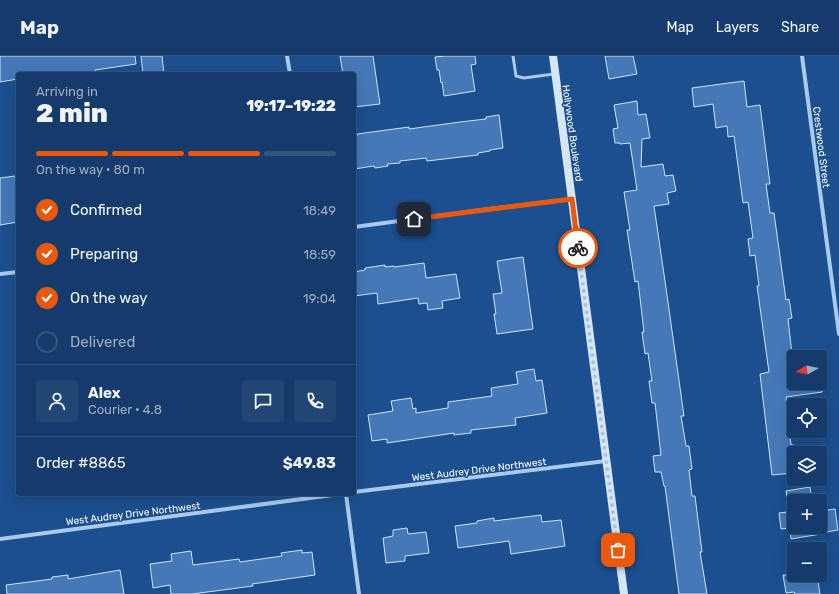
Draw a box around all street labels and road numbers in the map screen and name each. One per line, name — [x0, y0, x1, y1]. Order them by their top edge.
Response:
street label: Hollywood Boulevard — [559, 84, 585, 182]
street label: Crestwood Street — [810, 106, 832, 188]
street label: West Audrey Drive Northwest — [411, 456, 547, 484]
street label: West Audrey Drive Northwest — [65, 500, 201, 528]

